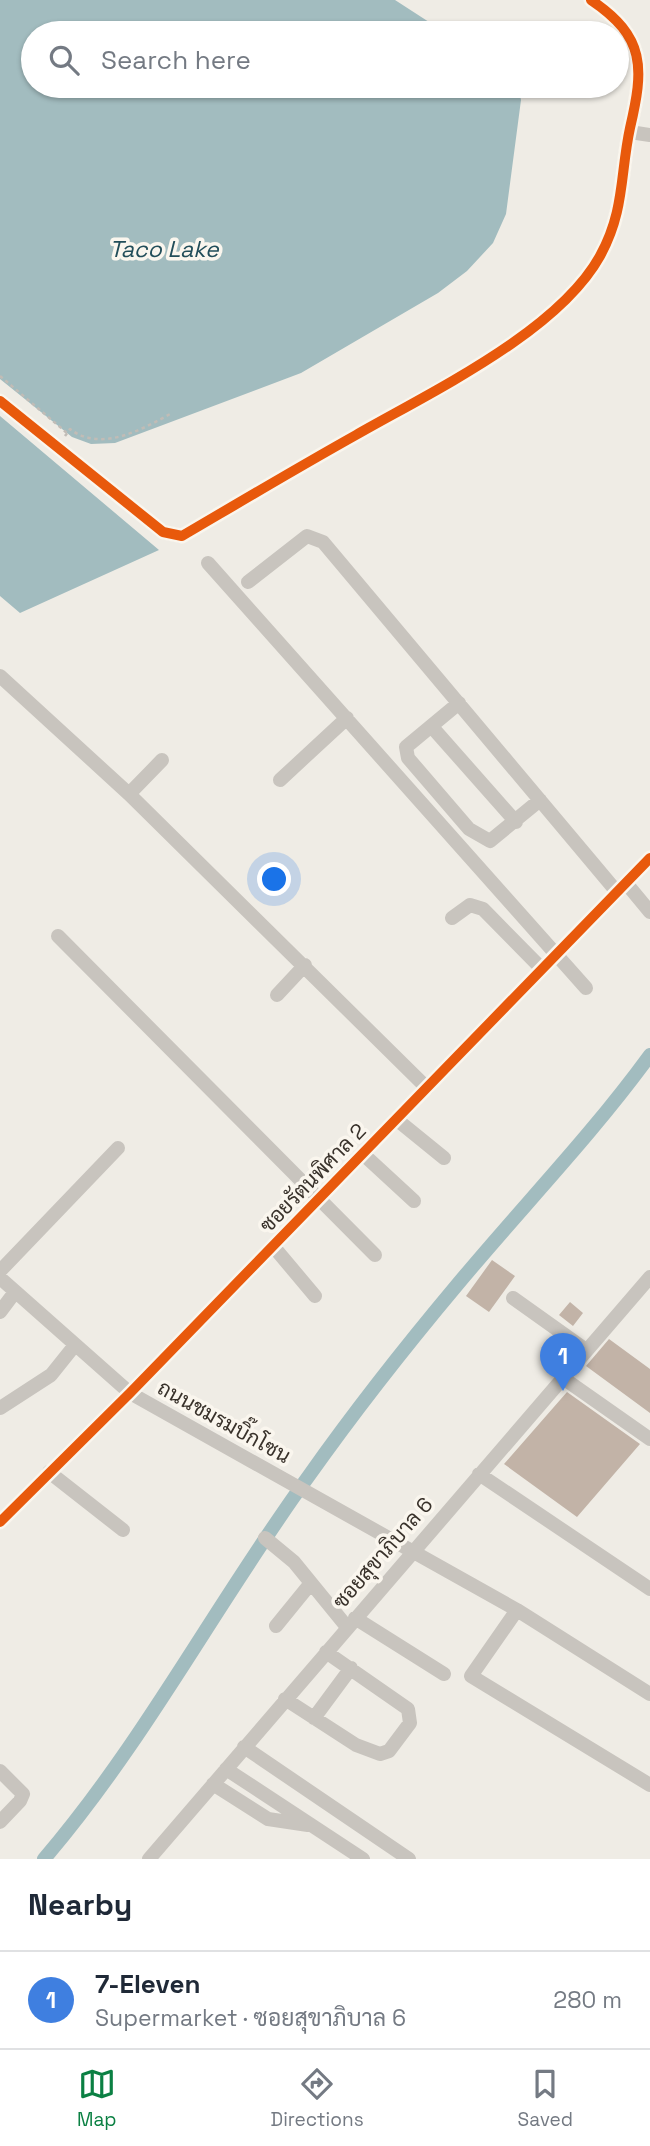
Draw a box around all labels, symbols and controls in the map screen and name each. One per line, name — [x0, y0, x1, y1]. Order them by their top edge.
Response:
search box — [21, 21, 629, 98]
icon: search — [45, 41, 83, 79]
text: Search here — [101, 43, 251, 77]
water label: Taco Lake — [109, 234, 220, 264]
your location — [257, 862, 291, 896]
street label: ซอยรัตนพิศาล 2 — [254, 1117, 372, 1238]
pin: 1 — [540, 1333, 586, 1391]
street label: ถนนชมรมบิ๊กโซน — [153, 1370, 298, 1469]
street label: ซอยสุขาภิบาล 6 — [327, 1491, 439, 1615]
text: Nearby — [28, 1885, 132, 1924]
text: 7-Eleven — [95, 1967, 200, 2001]
text: 1 — [46, 1985, 56, 2015]
text: 280 m — [553, 1985, 622, 2015]
text: Supermarket · ซอยสุขาภิบาล 6 — [95, 2003, 406, 2033]
tab: Map — [77, 2065, 117, 2132]
tab: Directions — [271, 2065, 364, 2132]
tab: Saved — [518, 2065, 573, 2132]

